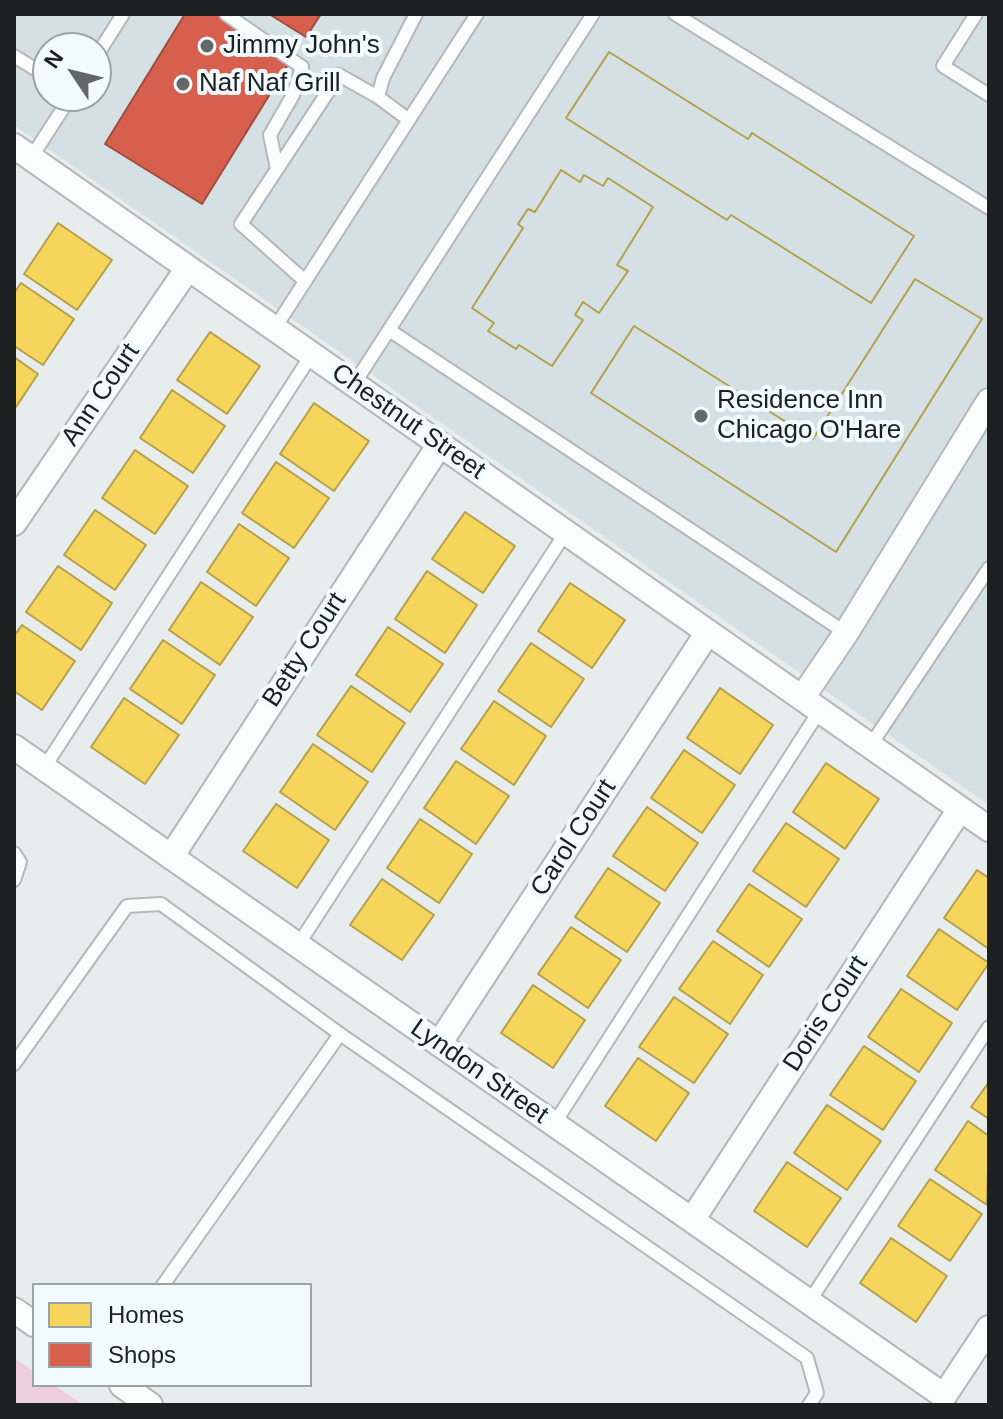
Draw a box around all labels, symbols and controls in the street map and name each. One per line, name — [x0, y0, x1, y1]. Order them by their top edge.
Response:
place label: Jimmy John's — [223, 30, 380, 62]
north arrow — [32, 32, 112, 112]
marker: Jimmy John's — [198, 37, 216, 55]
text: N — [39, 45, 68, 73]
place label: Naf Naf Grill — [199, 68, 341, 100]
marker: Naf Naf Grill — [174, 75, 192, 93]
street label: Ann Court — [55, 338, 147, 452]
street label: Chestnut Street — [325, 357, 491, 487]
place label: Residence Inn Chicago O'Hare — [717, 385, 901, 446]
marker: Residence Inn Chicago O'Hare — [692, 407, 710, 425]
street label: Betty Court — [257, 587, 353, 713]
street label: Carol Court — [525, 774, 623, 902]
street label: Doris Court — [777, 950, 875, 1078]
street label: Lyndon Street — [404, 1013, 554, 1131]
legend — [32, 1283, 312, 1387]
text: Homes — [108, 1301, 184, 1328]
text: Shops — [108, 1341, 176, 1368]

